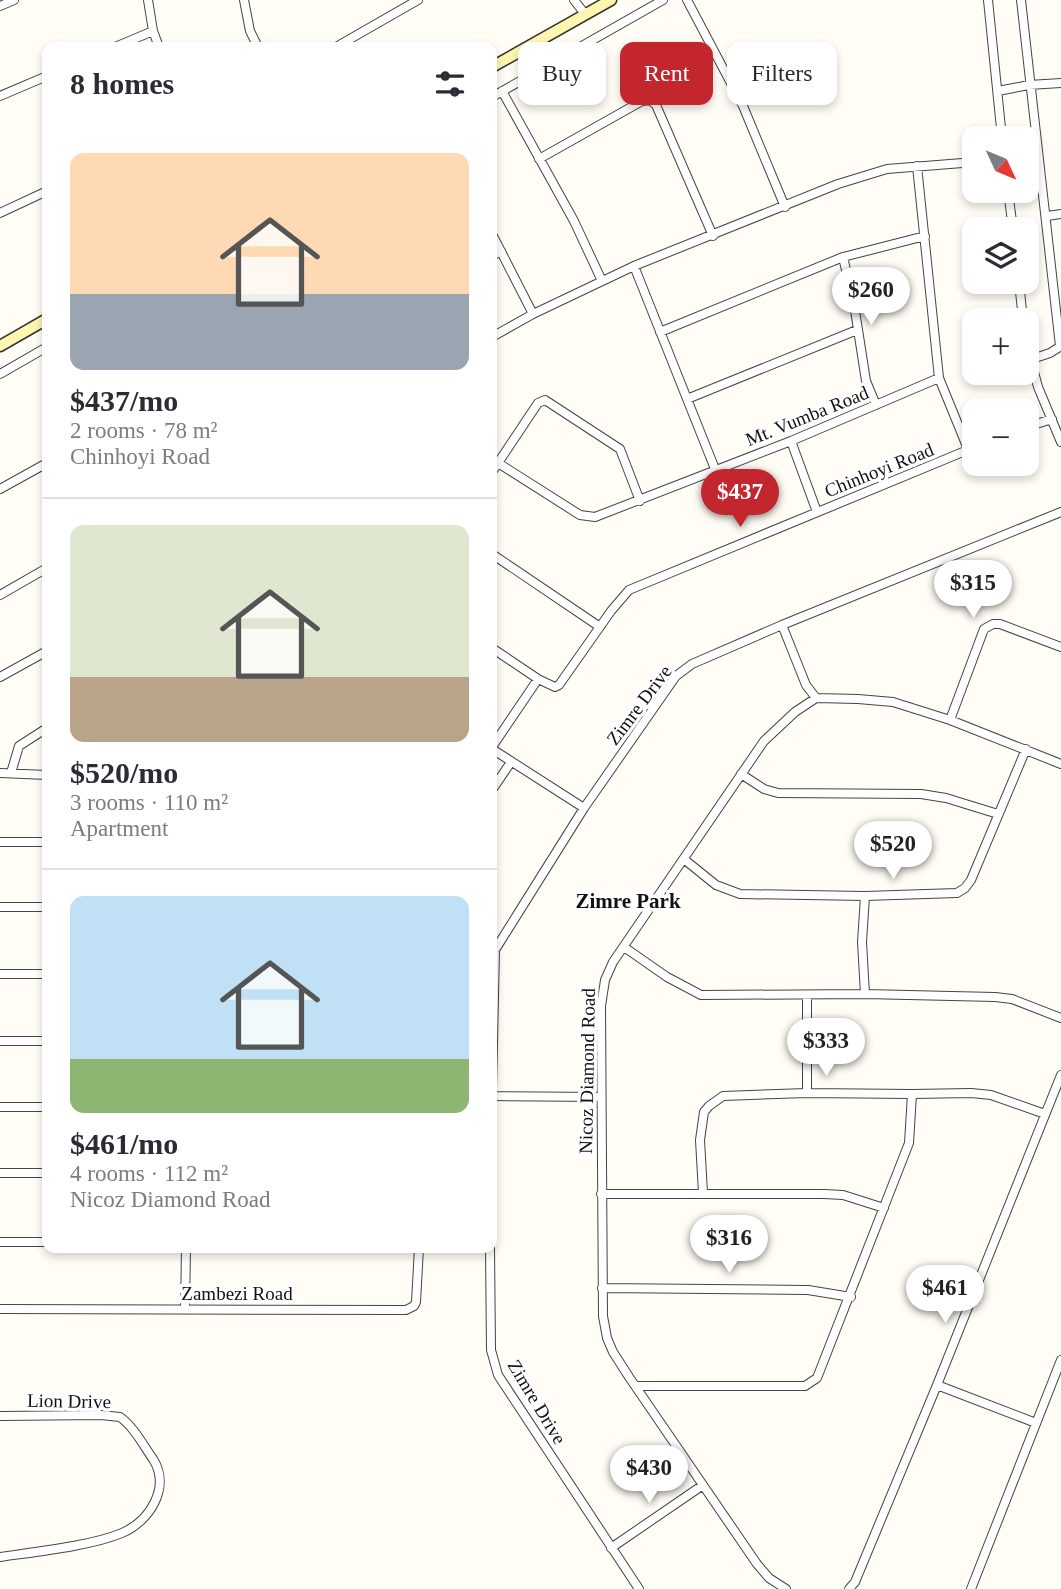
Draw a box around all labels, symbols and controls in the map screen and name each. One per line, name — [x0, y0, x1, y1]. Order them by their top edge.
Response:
chip: Buy — [518, 42, 606, 105]
chip: Rent — [620, 42, 713, 105]
chip: Filters — [727, 42, 837, 105]
icon: filters — [431, 65, 469, 103]
text: 8 homes — [70, 67, 174, 100]
north arrow — [962, 126, 1040, 203]
map controls — [962, 126, 1039, 476]
icon: home — [207, 199, 333, 325]
button: layers — [962, 217, 1039, 294]
pin: $260 — [830, 268, 912, 327]
text: $260 — [848, 277, 894, 302]
button: + — [962, 308, 1039, 385]
street label: Mt. Vumba Road — [742, 382, 872, 450]
text: $437/mo — [70, 384, 178, 417]
button: − — [962, 399, 1039, 476]
text: 2 rooms · 78 m² — [70, 418, 217, 443]
street label: Chinhoyi Road — [821, 438, 937, 501]
text: Chinhoyi Road — [70, 444, 210, 469]
pin: $437 — [699, 470, 781, 529]
text: $437 — [717, 479, 763, 504]
pin: $315 — [932, 560, 1014, 620]
text: $315 — [950, 570, 996, 595]
icon: home — [207, 571, 333, 697]
street label: Zimre Drive — [602, 661, 676, 749]
text: $520/mo — [70, 756, 178, 789]
text: 3 rooms · 110 m² — [70, 790, 228, 815]
text: Apartment — [70, 816, 168, 841]
pin: $520 — [852, 822, 934, 881]
text: $520 — [870, 831, 916, 856]
district label: Zimre Park — [575, 889, 681, 913]
icon: home — [207, 942, 333, 1068]
street label: Nicoz Diamond Road — [575, 987, 599, 1154]
pin: $333 — [785, 1018, 867, 1078]
text: $333 — [803, 1028, 849, 1053]
text: $461/mo — [70, 1127, 178, 1160]
text: 4 rooms · 112 m² — [70, 1161, 228, 1186]
text: Nicoz Diamond Road — [70, 1187, 271, 1212]
pin: $316 — [688, 1216, 770, 1275]
text: $316 — [706, 1225, 752, 1250]
pin: $461 — [904, 1266, 986, 1325]
text: $461 — [922, 1275, 968, 1300]
street label: Zambezi Road — [181, 1283, 293, 1304]
street label: Zimre Drive — [504, 1356, 570, 1448]
street label: Lion Drive — [27, 1390, 111, 1412]
pin: $430 — [608, 1446, 690, 1505]
text: $430 — [626, 1455, 672, 1480]

